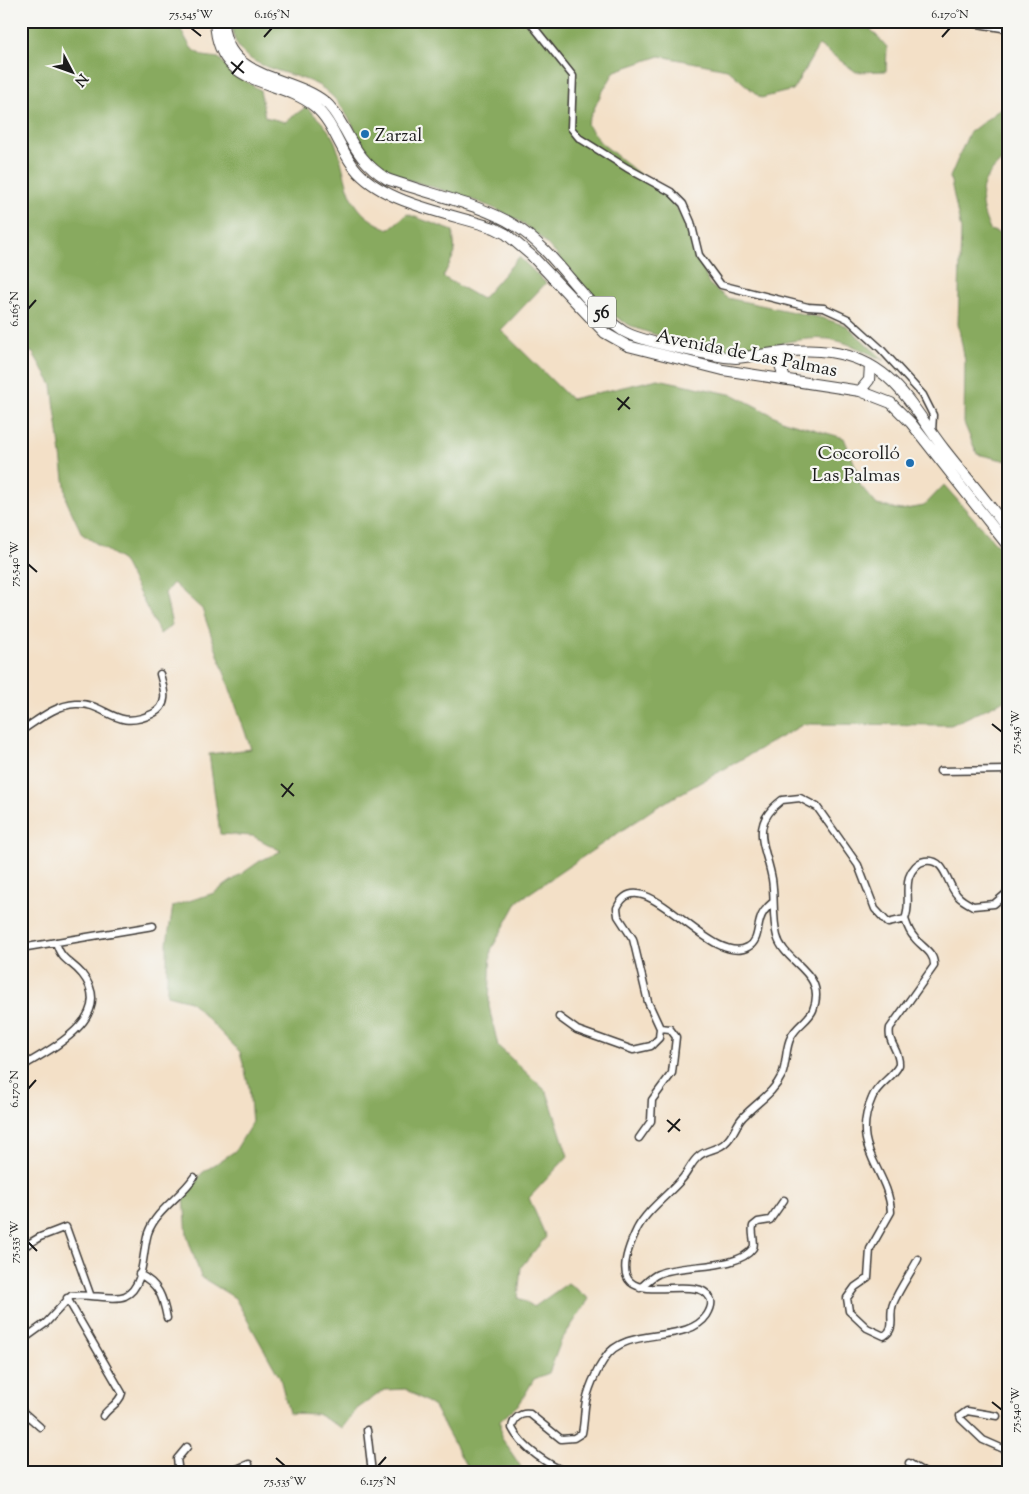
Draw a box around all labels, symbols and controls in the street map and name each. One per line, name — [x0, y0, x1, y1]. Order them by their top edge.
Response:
text: 75.545°W — [169, 6, 214, 24]
text: 6.165°N — [254, 6, 290, 24]
text: 6.170°N — [931, 6, 969, 24]
north arrow — [48, 48, 98, 98]
text: N — [69, 68, 92, 90]
place label: Zarzal — [375, 123, 423, 150]
marker: Zarzal — [359, 128, 371, 140]
text: 6.165°N — [6, 291, 24, 327]
road number: 56 — [588, 296, 616, 328]
street label: Avenida de Las Palmas — [653, 324, 840, 385]
place label: Cocorolló Las Palmas — [812, 441, 900, 490]
marker: Cocorolló Las Palmas — [904, 457, 916, 469]
text: 75.540°W — [6, 540, 24, 587]
text: 75.545°W — [1007, 709, 1025, 754]
text: 6.170°N — [6, 1070, 24, 1108]
text: 75.535°W — [6, 1220, 24, 1263]
text: 75.540°W — [1007, 1386, 1025, 1433]
text: 75.535°W — [264, 1473, 307, 1491]
text: 6.175°N — [360, 1473, 396, 1491]

